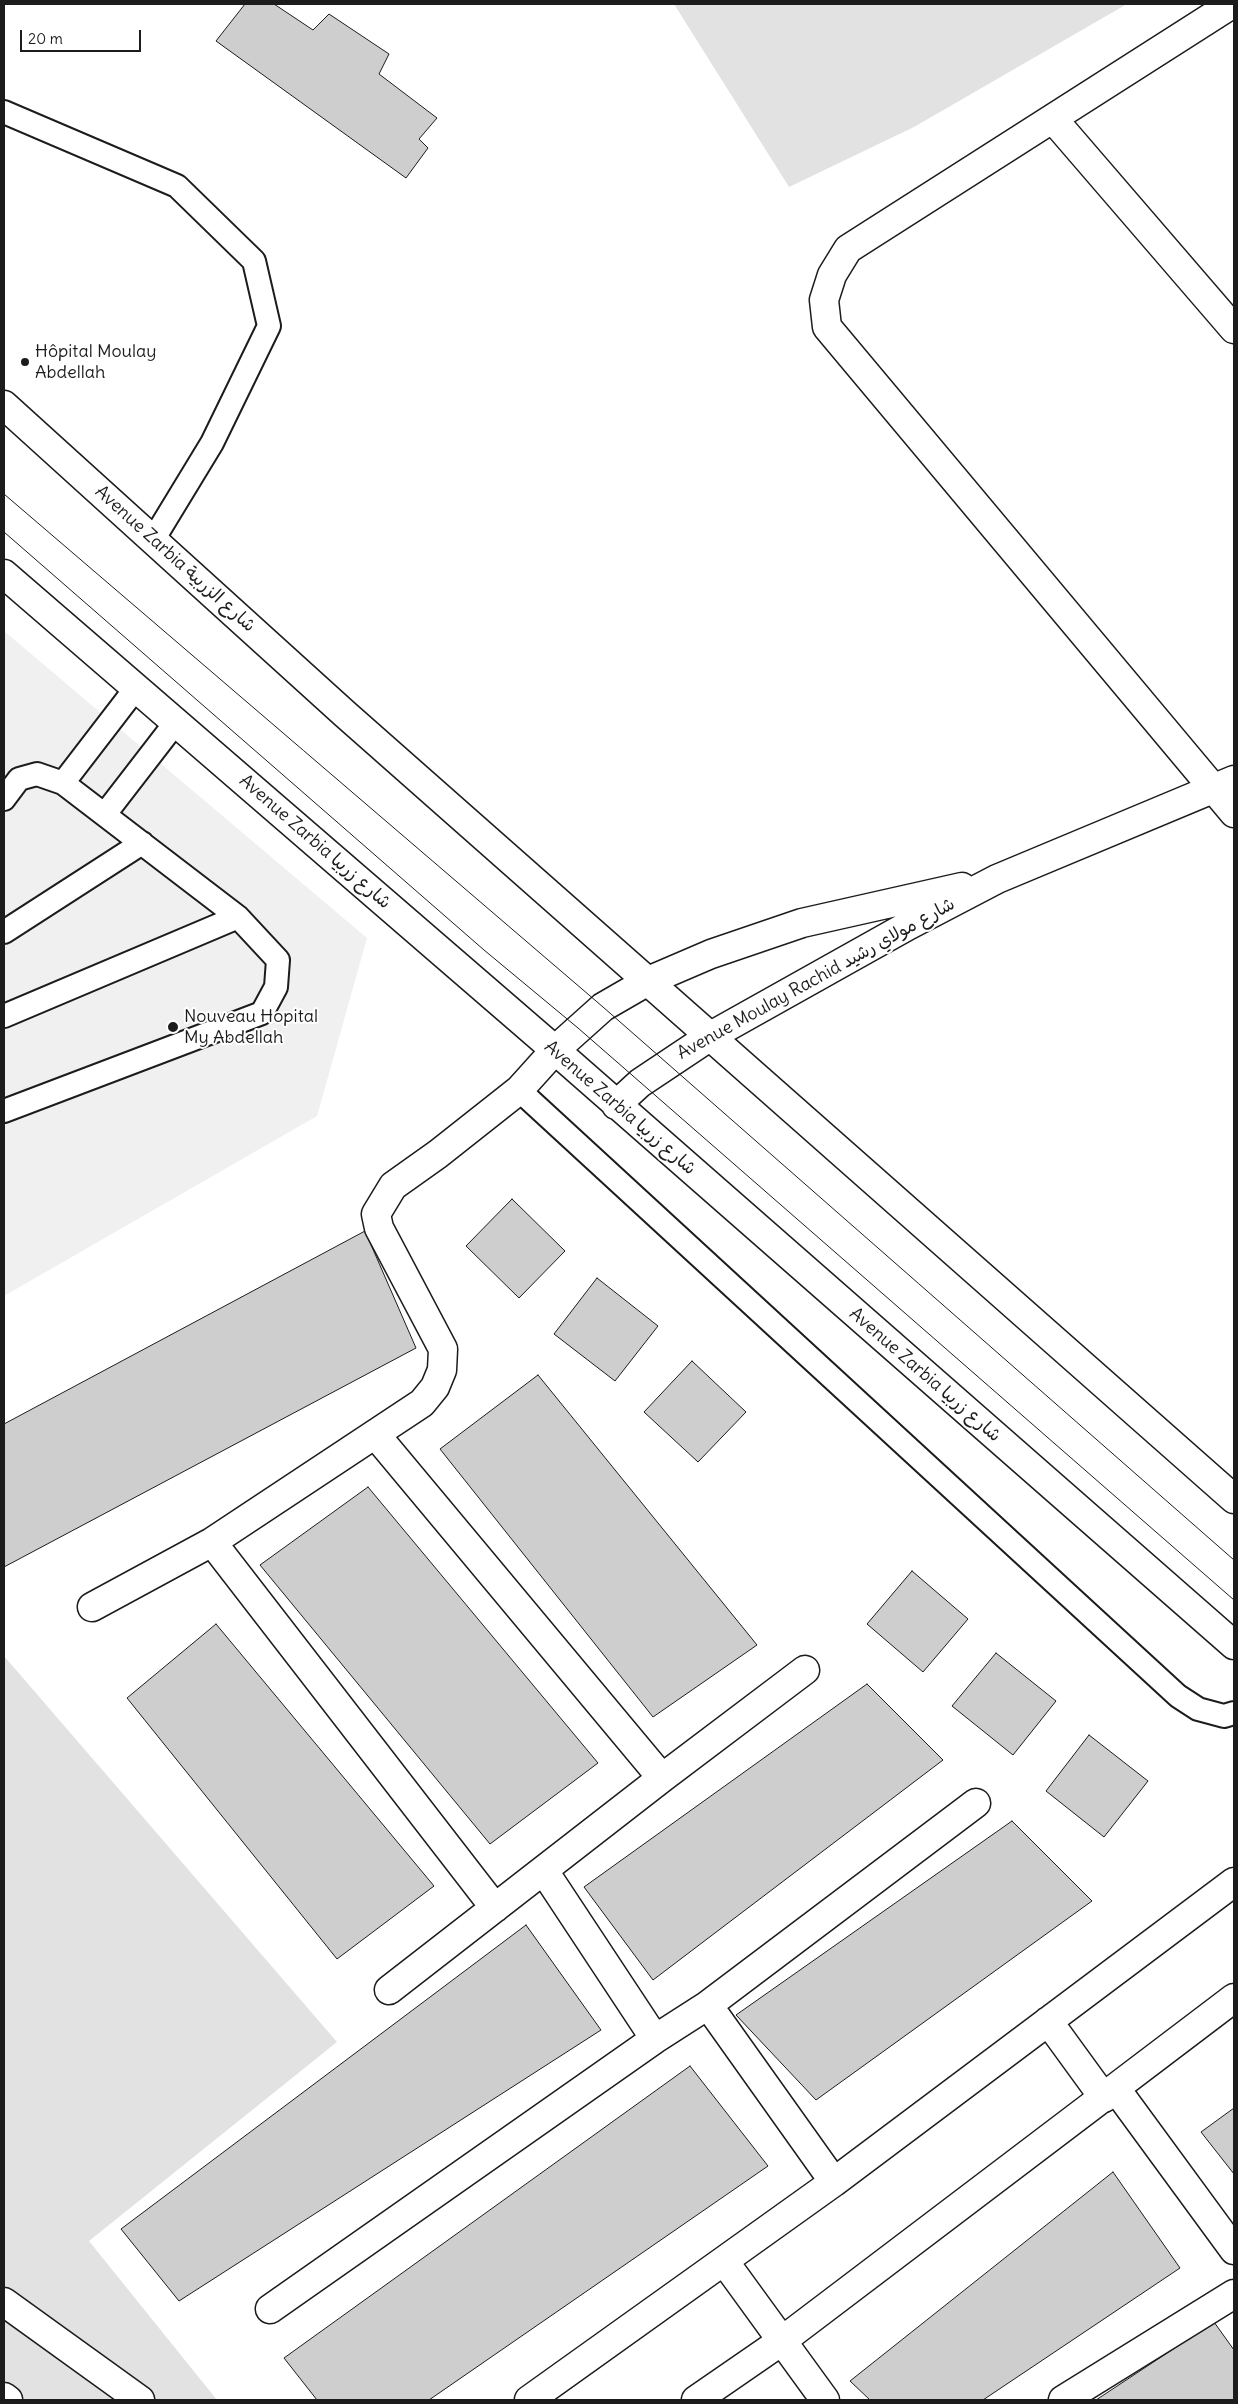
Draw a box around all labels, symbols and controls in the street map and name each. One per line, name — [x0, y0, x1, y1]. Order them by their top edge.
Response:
scale bar — [22, 20, 144, 52]
text: 20 m — [28, 29, 63, 48]
place label: Hôpital Moulay Abdellah — [35, 341, 157, 384]
marker: Hôpital Moulay Abdellah — [19, 356, 31, 368]
street label: Avenue Zarbia شارع الزربية — [90, 481, 260, 637]
street label: Avenue Zarbia شارع زربيا — [235, 770, 395, 914]
street label: Avenue Moulay Rachid شارع مولاي رشيد — [673, 893, 959, 1065]
place label: Nouveau Hopital My Abdellah — [184, 1006, 318, 1048]
marker: Nouveau Hopital My Abdellah — [166, 1020, 180, 1034]
street label: Avenue Zarbia شارع زربيا — [540, 1036, 700, 1180]
street label: Avenue Zarbia شارع زربيا — [845, 1303, 1005, 1447]

